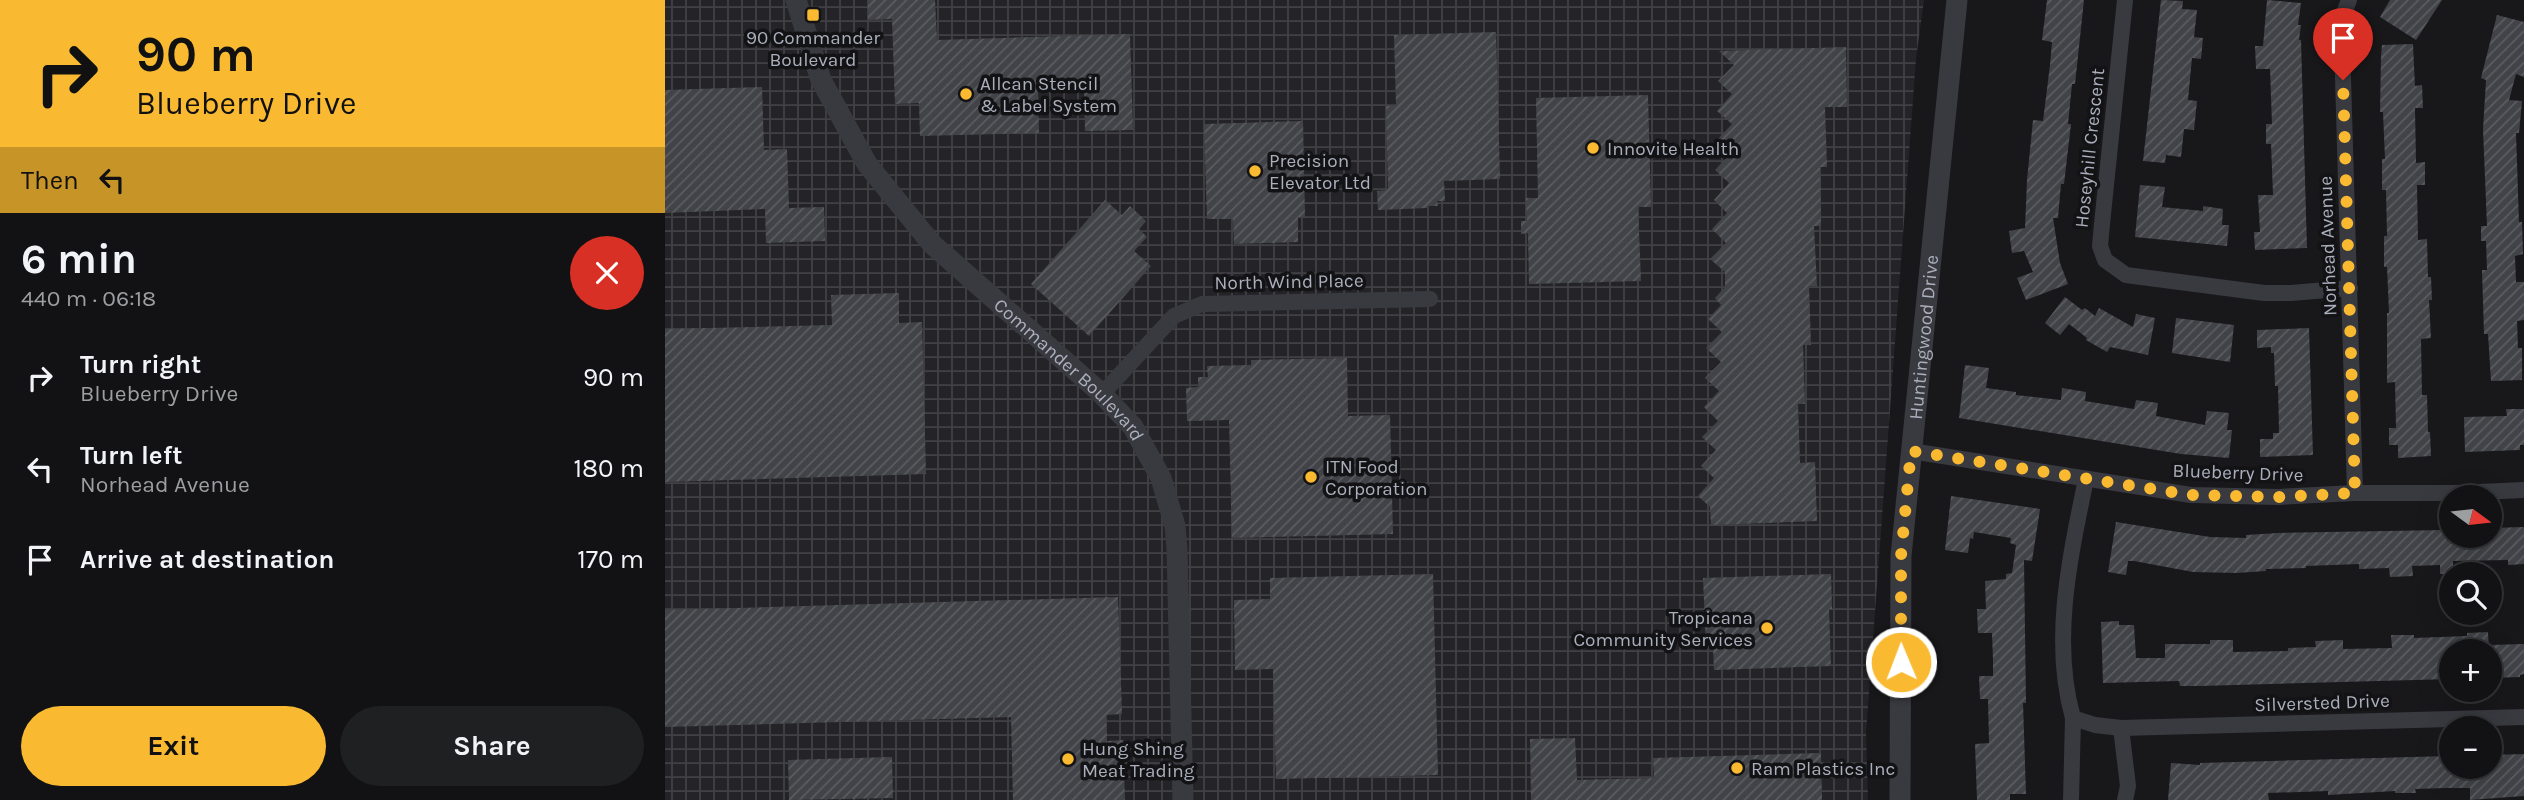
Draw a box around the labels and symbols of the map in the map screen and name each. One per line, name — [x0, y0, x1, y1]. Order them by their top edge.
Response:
marker: 90 Commander Boulevard — [805, 7, 821, 23]
pin — [2313, 8, 2373, 80]
place label: 90 Commander Boulevard — [746, 27, 880, 71]
street label: Hoseyhill Crescent — [2071, 67, 2109, 229]
place label: Allcan Stencil & Label System — [980, 73, 1117, 117]
marker: Allcan Stencil & Label System — [958, 86, 974, 102]
place label: Innovite Health — [1607, 138, 1739, 160]
marker: Innovite Health — [1585, 140, 1601, 156]
place label: Precision Elevator Ltd — [1269, 150, 1371, 194]
marker: Precision Elevator Ltd — [1247, 163, 1263, 179]
street label: Norhead Avenue — [2315, 176, 2341, 316]
street label: Huntingwood Drive — [1905, 254, 1943, 421]
street label: North Wind Place — [1214, 270, 1364, 294]
street label: Commander Boulevard — [989, 294, 1148, 445]
place label: ITN Food Corporation — [1325, 456, 1427, 500]
street label: Blueberry Drive — [2172, 460, 2304, 486]
marker: ITN Food Corporation — [1303, 469, 1319, 485]
north arrow — [2439, 485, 2503, 548]
place label: Tropicana Community Services — [1573, 607, 1753, 651]
marker: Tropicana Community Services — [1759, 620, 1775, 636]
position arrow — [1864, 625, 1938, 699]
street label: Silversted Drive — [2254, 690, 2390, 716]
place label: Hung Shing Meat Trading — [1082, 738, 1195, 782]
marker: Hung Shing Meat Trading — [1060, 751, 1076, 767]
place label: Ram Plastics Inc — [1751, 758, 1895, 780]
marker: Ram Plastics Inc — [1729, 760, 1745, 776]

